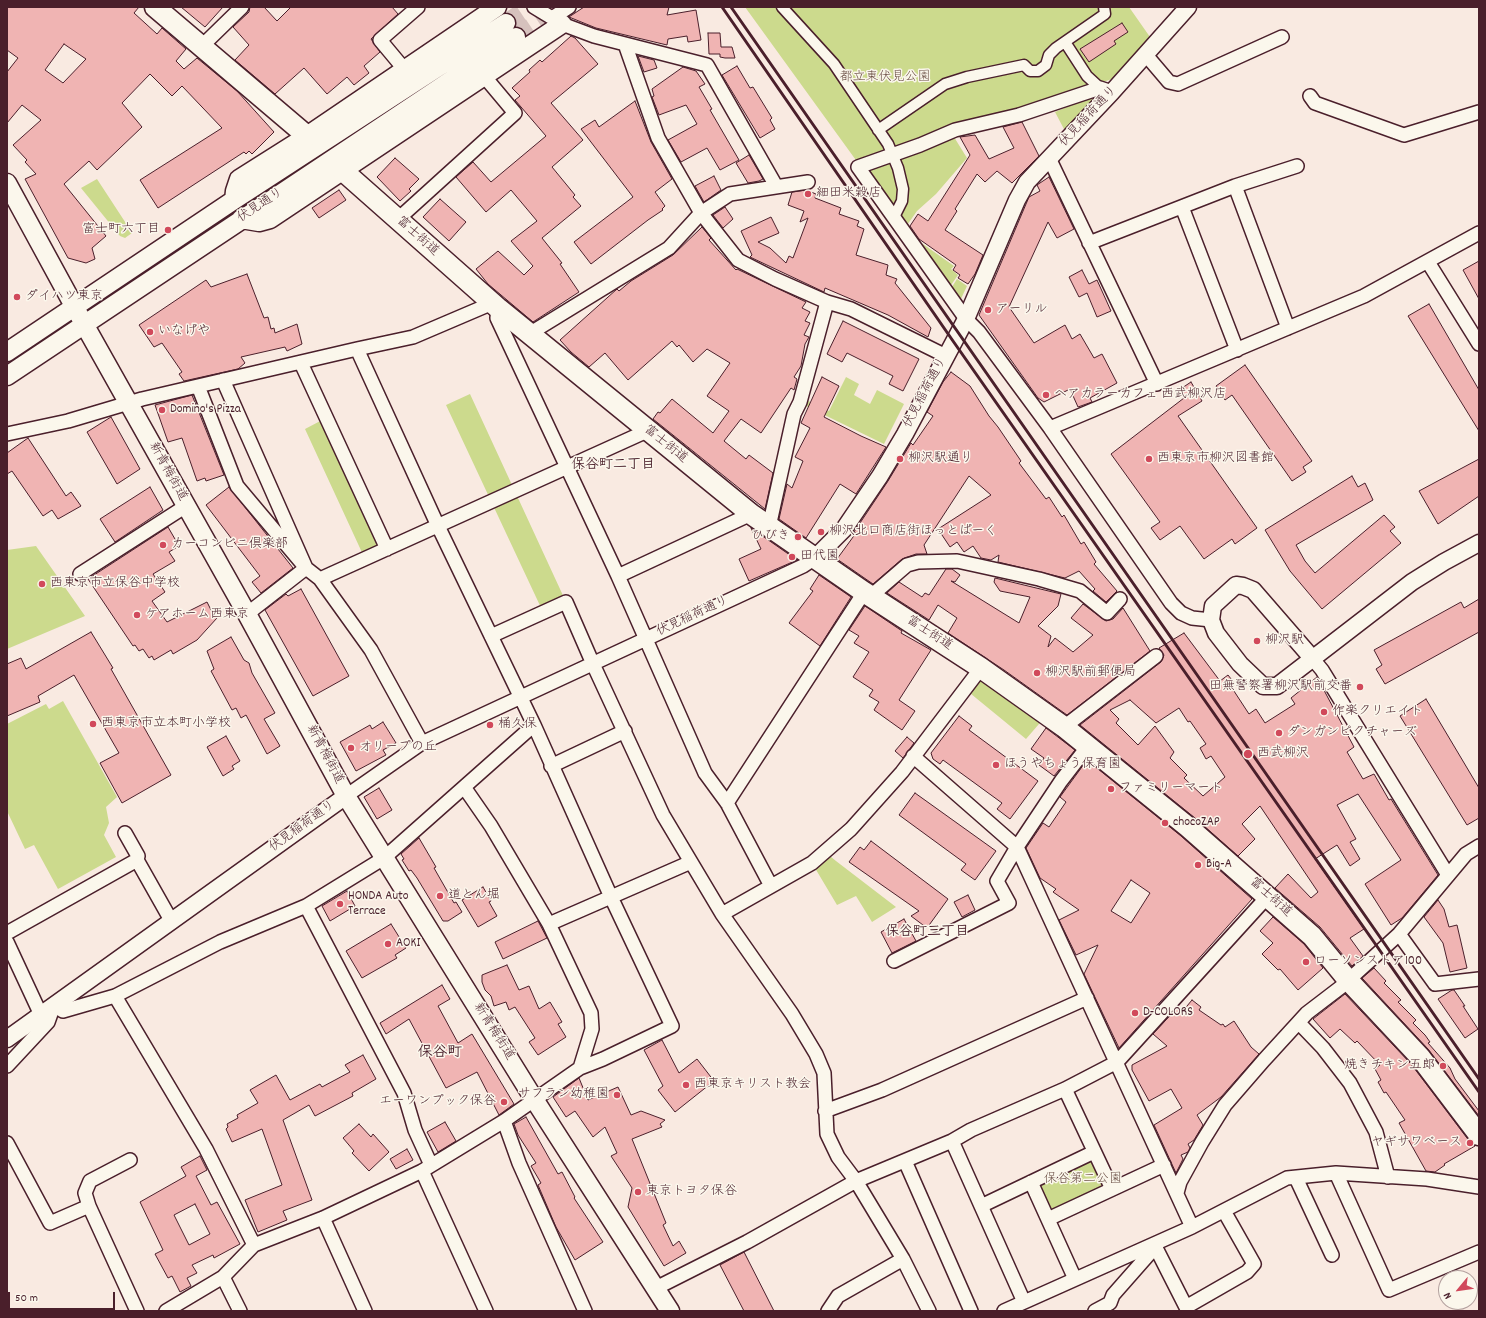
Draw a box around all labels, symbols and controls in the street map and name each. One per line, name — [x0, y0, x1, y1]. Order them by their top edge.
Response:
park label: 都立東伏見公園 — [840, 70, 930, 86]
street label: 伏見稲荷通り — [1057, 83, 1121, 151]
street label: 伏見通り — [235, 185, 287, 227]
place label: 細田米穀店 — [816, 186, 881, 202]
marker: 細田米穀店 — [803, 189, 813, 199]
street label: 富士街道 — [392, 214, 442, 260]
place label: 富士町六丁目 — [82, 222, 160, 238]
marker: 富士町六丁目 — [163, 225, 173, 235]
place label: ダイハツ東京 — [25, 289, 103, 305]
marker: ダイハツ東京 — [12, 292, 22, 302]
place label: アーリル — [996, 302, 1047, 318]
marker: アーリル — [983, 305, 993, 315]
place label: いなげや — [158, 324, 210, 340]
marker: いなげや — [145, 327, 155, 337]
street label: 伏見稲荷通り — [901, 355, 951, 431]
place label: ヘアカラーカフェ 西武柳沢店 — [1054, 387, 1226, 403]
marker: ヘアカラーカフェ 西武柳沢店 — [1041, 390, 1051, 400]
place label: Domino's Pizza — [170, 402, 241, 418]
marker: Domino's Pizza — [157, 405, 167, 415]
street label: 富士街道 — [640, 423, 690, 467]
street label: 新青梅街道 — [144, 440, 190, 504]
place label: 柳沢駅通り — [908, 451, 973, 467]
place label: 西東京市柳沢図書館 — [1157, 451, 1274, 467]
marker: 柳沢駅通り — [895, 454, 905, 464]
marker: 西東京市柳沢図書館 — [1144, 454, 1154, 464]
district label: 保谷町二丁目 — [571, 458, 655, 474]
place label: 柳沢北口商店街ほっとぱーく — [829, 524, 997, 540]
marker: 柳沢北口商店街ほっとぱーく — [816, 527, 826, 537]
place label: ひびき — [751, 529, 790, 545]
marker: ひびき — [793, 532, 803, 542]
place label: カーコンビニ倶楽部 — [171, 537, 288, 553]
marker: カーコンビニ倶楽部 — [158, 540, 168, 550]
place label: 田代園 — [800, 549, 839, 565]
marker: 田代園 — [787, 552, 797, 562]
place label: 西東京市立保谷中学校 — [50, 576, 180, 592]
marker: 西東京市立保谷中学校 — [37, 579, 47, 589]
street label: 伏見稲荷通り — [654, 593, 732, 641]
place label: ケアホーム西東京 — [145, 607, 249, 623]
marker: ケアホーム西東京 — [132, 610, 142, 620]
street label: 富士街道 — [903, 613, 955, 655]
place label: 柳沢駅 — [1265, 633, 1304, 649]
marker: 柳沢駅 — [1252, 636, 1262, 646]
place label: 柳沢駅前郵便局 — [1045, 665, 1136, 681]
marker: 柳沢駅前郵便局 — [1032, 668, 1042, 678]
place label: 田無警察署柳沢駅前交番 — [1209, 679, 1352, 695]
marker: 田無警察署柳沢駅前交番 — [1355, 682, 1365, 692]
place label: 作楽クリエイト — [1332, 704, 1423, 720]
marker: 作楽クリエイト — [1319, 707, 1329, 717]
place label: 西東京市立本町小学校 — [101, 716, 231, 732]
place label: 桶久保 — [498, 717, 537, 733]
marker: 西東京市立本町小学校 — [88, 719, 98, 729]
marker: 桶久保 — [485, 720, 495, 730]
street label: 新青梅街道 — [302, 723, 346, 787]
place label: ダンガンピクチャーズ — [1287, 725, 1417, 741]
marker: ダンガンピクチャーズ — [1274, 728, 1284, 738]
place label: オリーブの丘 — [359, 740, 437, 756]
marker: オリーブの丘 — [346, 743, 356, 753]
place label: 西武柳沢 — [1257, 746, 1309, 762]
marker: 西武柳沢 — [1242, 748, 1254, 760]
place label: ほうやちょう保育園 — [1004, 757, 1121, 773]
marker: ほうやちょう保育園 — [991, 760, 1001, 770]
place label: ファミリーマート — [1119, 781, 1223, 797]
marker: ファミリーマート — [1106, 784, 1116, 794]
street label: 伏見稲荷通り — [267, 798, 339, 856]
place label: chocoZAP — [1173, 815, 1220, 831]
marker: chocoZAP — [1160, 818, 1170, 828]
place label: Big-A — [1206, 857, 1232, 873]
marker: Big-A — [1193, 860, 1203, 870]
street label: 富士街道 — [1245, 875, 1295, 921]
place label: 道とん堀 — [448, 888, 500, 904]
place label: HONDA Auto Terrace — [348, 889, 409, 920]
marker: 道とん堀 — [435, 891, 445, 901]
marker: HONDA Auto Terrace — [335, 899, 345, 909]
district label: 保谷町三丁目 — [885, 925, 969, 941]
place label: AOKI — [396, 936, 421, 952]
marker: AOKI — [383, 939, 393, 949]
place label: ローソンストア100 — [1314, 954, 1422, 970]
marker: ローソンストア100 — [1301, 957, 1311, 967]
street label: 新青梅街道 — [469, 1000, 517, 1064]
place label: D-COLORS — [1143, 1005, 1193, 1021]
marker: D-COLORS — [1130, 1008, 1140, 1018]
district label: 保谷町 — [418, 1045, 462, 1063]
place label: 焼きチキン五郎 — [1344, 1058, 1435, 1074]
marker: 焼きチキン五郎 — [1438, 1061, 1448, 1071]
place label: 西東京キリスト教会 — [694, 1077, 811, 1093]
marker: 西東京キリスト教会 — [681, 1080, 691, 1090]
place label: サフラン幼稚園 — [518, 1087, 609, 1103]
marker: サフラン幼稚園 — [612, 1090, 622, 1100]
place label: エーワンブック保谷 — [379, 1094, 496, 1110]
marker: エーワンブック保谷 — [499, 1097, 509, 1107]
place label: ヤギサワベース — [1371, 1135, 1462, 1151]
marker: ヤギサワベース — [1465, 1138, 1475, 1148]
park label: 保谷第二公園 — [1044, 1172, 1122, 1188]
place label: 東京トヨタ保谷 — [646, 1184, 737, 1200]
marker: 東京トヨタ保谷 — [633, 1187, 643, 1197]
north arrow — [1438, 1270, 1478, 1310]
scale bar — [10, 1284, 117, 1310]
text: N — [1440, 1289, 1457, 1302]
text: 50 m — [15, 1290, 38, 1307]

